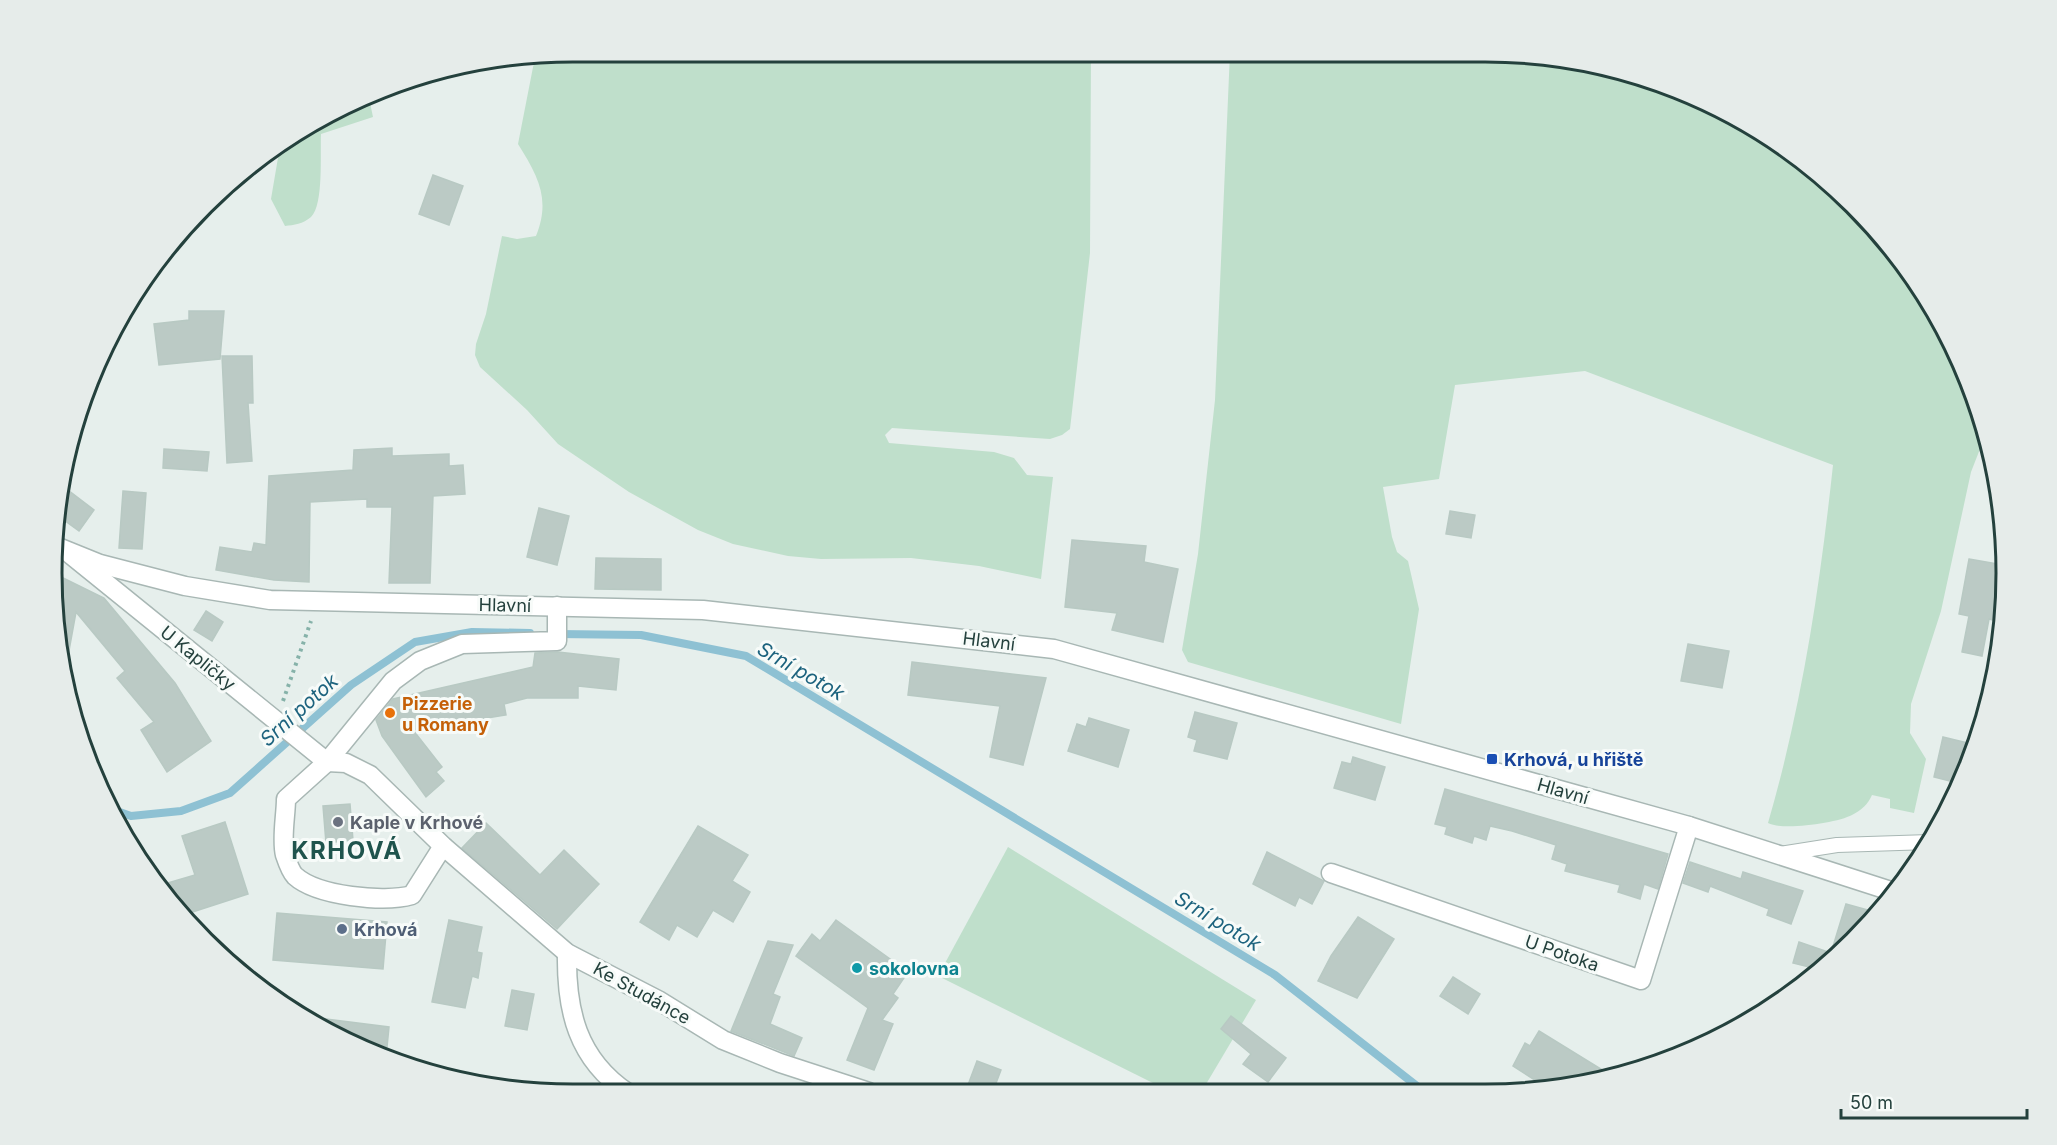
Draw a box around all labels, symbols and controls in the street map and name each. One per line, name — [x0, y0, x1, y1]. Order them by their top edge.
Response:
street label: Hlavní — [478, 594, 532, 616]
street label: U Kapličky — [156, 621, 240, 695]
street label: Hlavní — [962, 627, 1017, 655]
water label: Srní potok — [753, 636, 850, 706]
water label: Srní potok — [255, 668, 344, 751]
place label: Pizzerie u Romany — [402, 693, 489, 735]
marker: Pizzerie u Romany — [383, 706, 397, 720]
place label: Krhová, u hřiště — [1504, 749, 1644, 770]
marker: Krhová, u hřiště — [1485, 752, 1499, 766]
street label: Hlavní — [1535, 774, 1592, 809]
place label: Kaple v Krhové — [350, 812, 484, 833]
marker: Kaple v Krhové — [331, 815, 345, 829]
district label: KRHOVÁ — [291, 836, 403, 865]
water label: Srní potok — [1170, 886, 1266, 957]
place label: Krhová — [354, 919, 418, 940]
marker: Krhová — [335, 922, 349, 936]
street label: U Potoka — [1522, 931, 1602, 975]
street label: Ke Studánce — [590, 958, 694, 1028]
place label: sokolovna — [869, 958, 959, 979]
marker: sokolovna — [850, 961, 864, 975]
scale bar — [1841, 1082, 2027, 1120]
text: 50 m — [1850, 1092, 1893, 1113]

